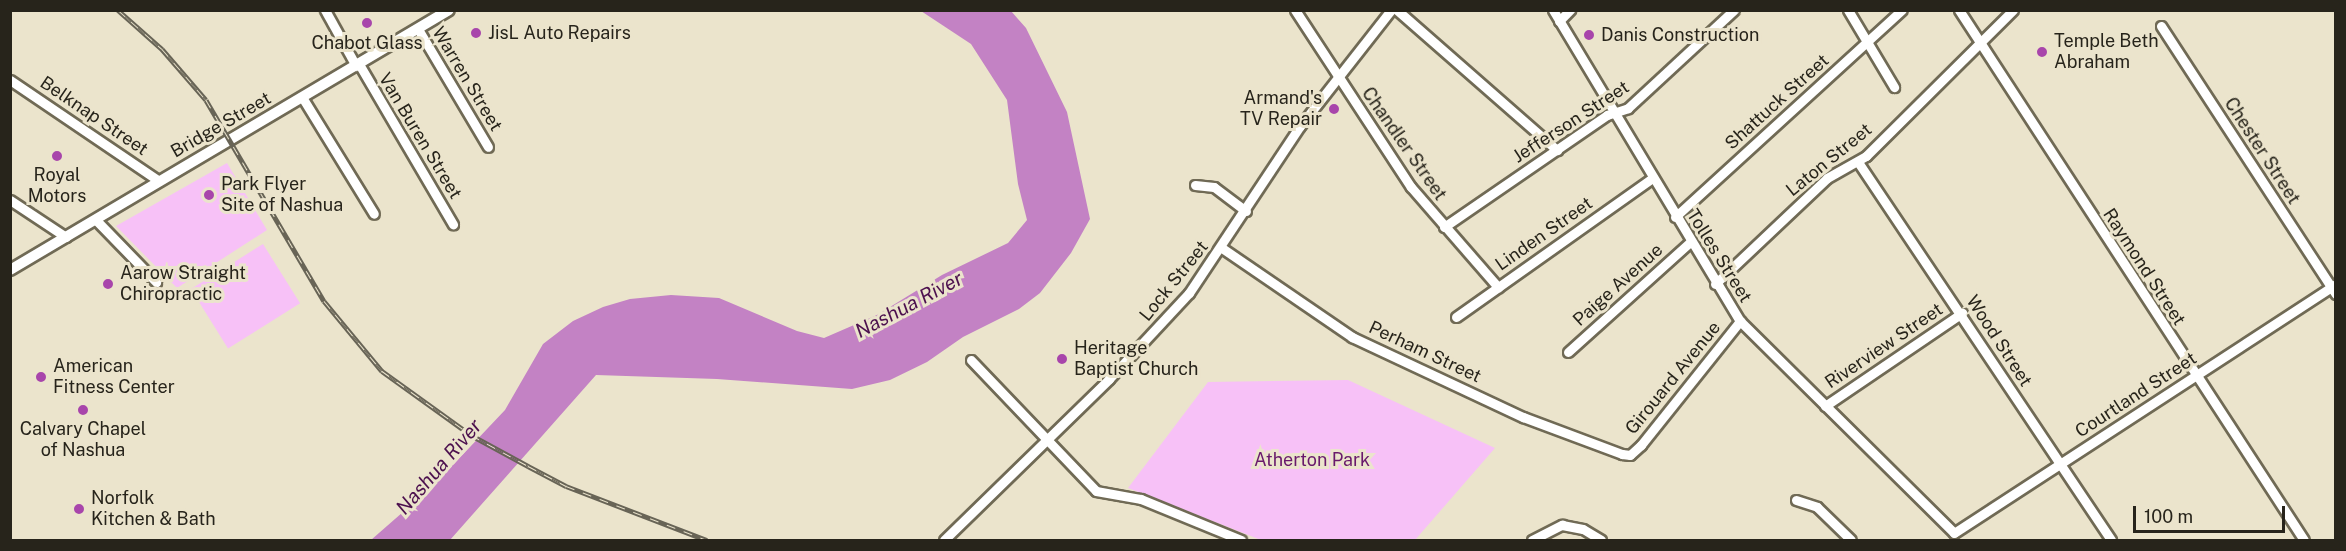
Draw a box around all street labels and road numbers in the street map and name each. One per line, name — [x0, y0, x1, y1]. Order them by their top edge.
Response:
street label: Warren Street — [427, 23, 507, 135]
street label: Shattuck Street — [1721, 50, 1833, 154]
street label: Van Buren Street — [374, 69, 466, 203]
street label: Belknap Street — [36, 72, 152, 160]
street label: Jefferson Street — [1509, 76, 1633, 168]
street label: Chandler Street — [1357, 83, 1451, 205]
street label: Bridge Street — [167, 88, 275, 162]
street label: Chester Street — [2220, 94, 2304, 208]
street label: Laton Street — [1782, 119, 1876, 201]
street label: Linden Street — [1491, 193, 1597, 275]
street label: Raymond Street — [2098, 204, 2190, 330]
street label: Tolles Street — [1682, 205, 1756, 307]
street label: Lock Street — [1135, 237, 1213, 325]
street label: Paige Avenue — [1569, 239, 1667, 331]
street label: Wood Street — [1962, 291, 2036, 391]
street label: Riverview Street — [1821, 299, 1947, 393]
street label: Perham Street — [1365, 317, 1485, 387]
street label: Girouard Avenue — [1621, 317, 1725, 439]
street label: Courtland Street — [2071, 348, 2201, 442]

